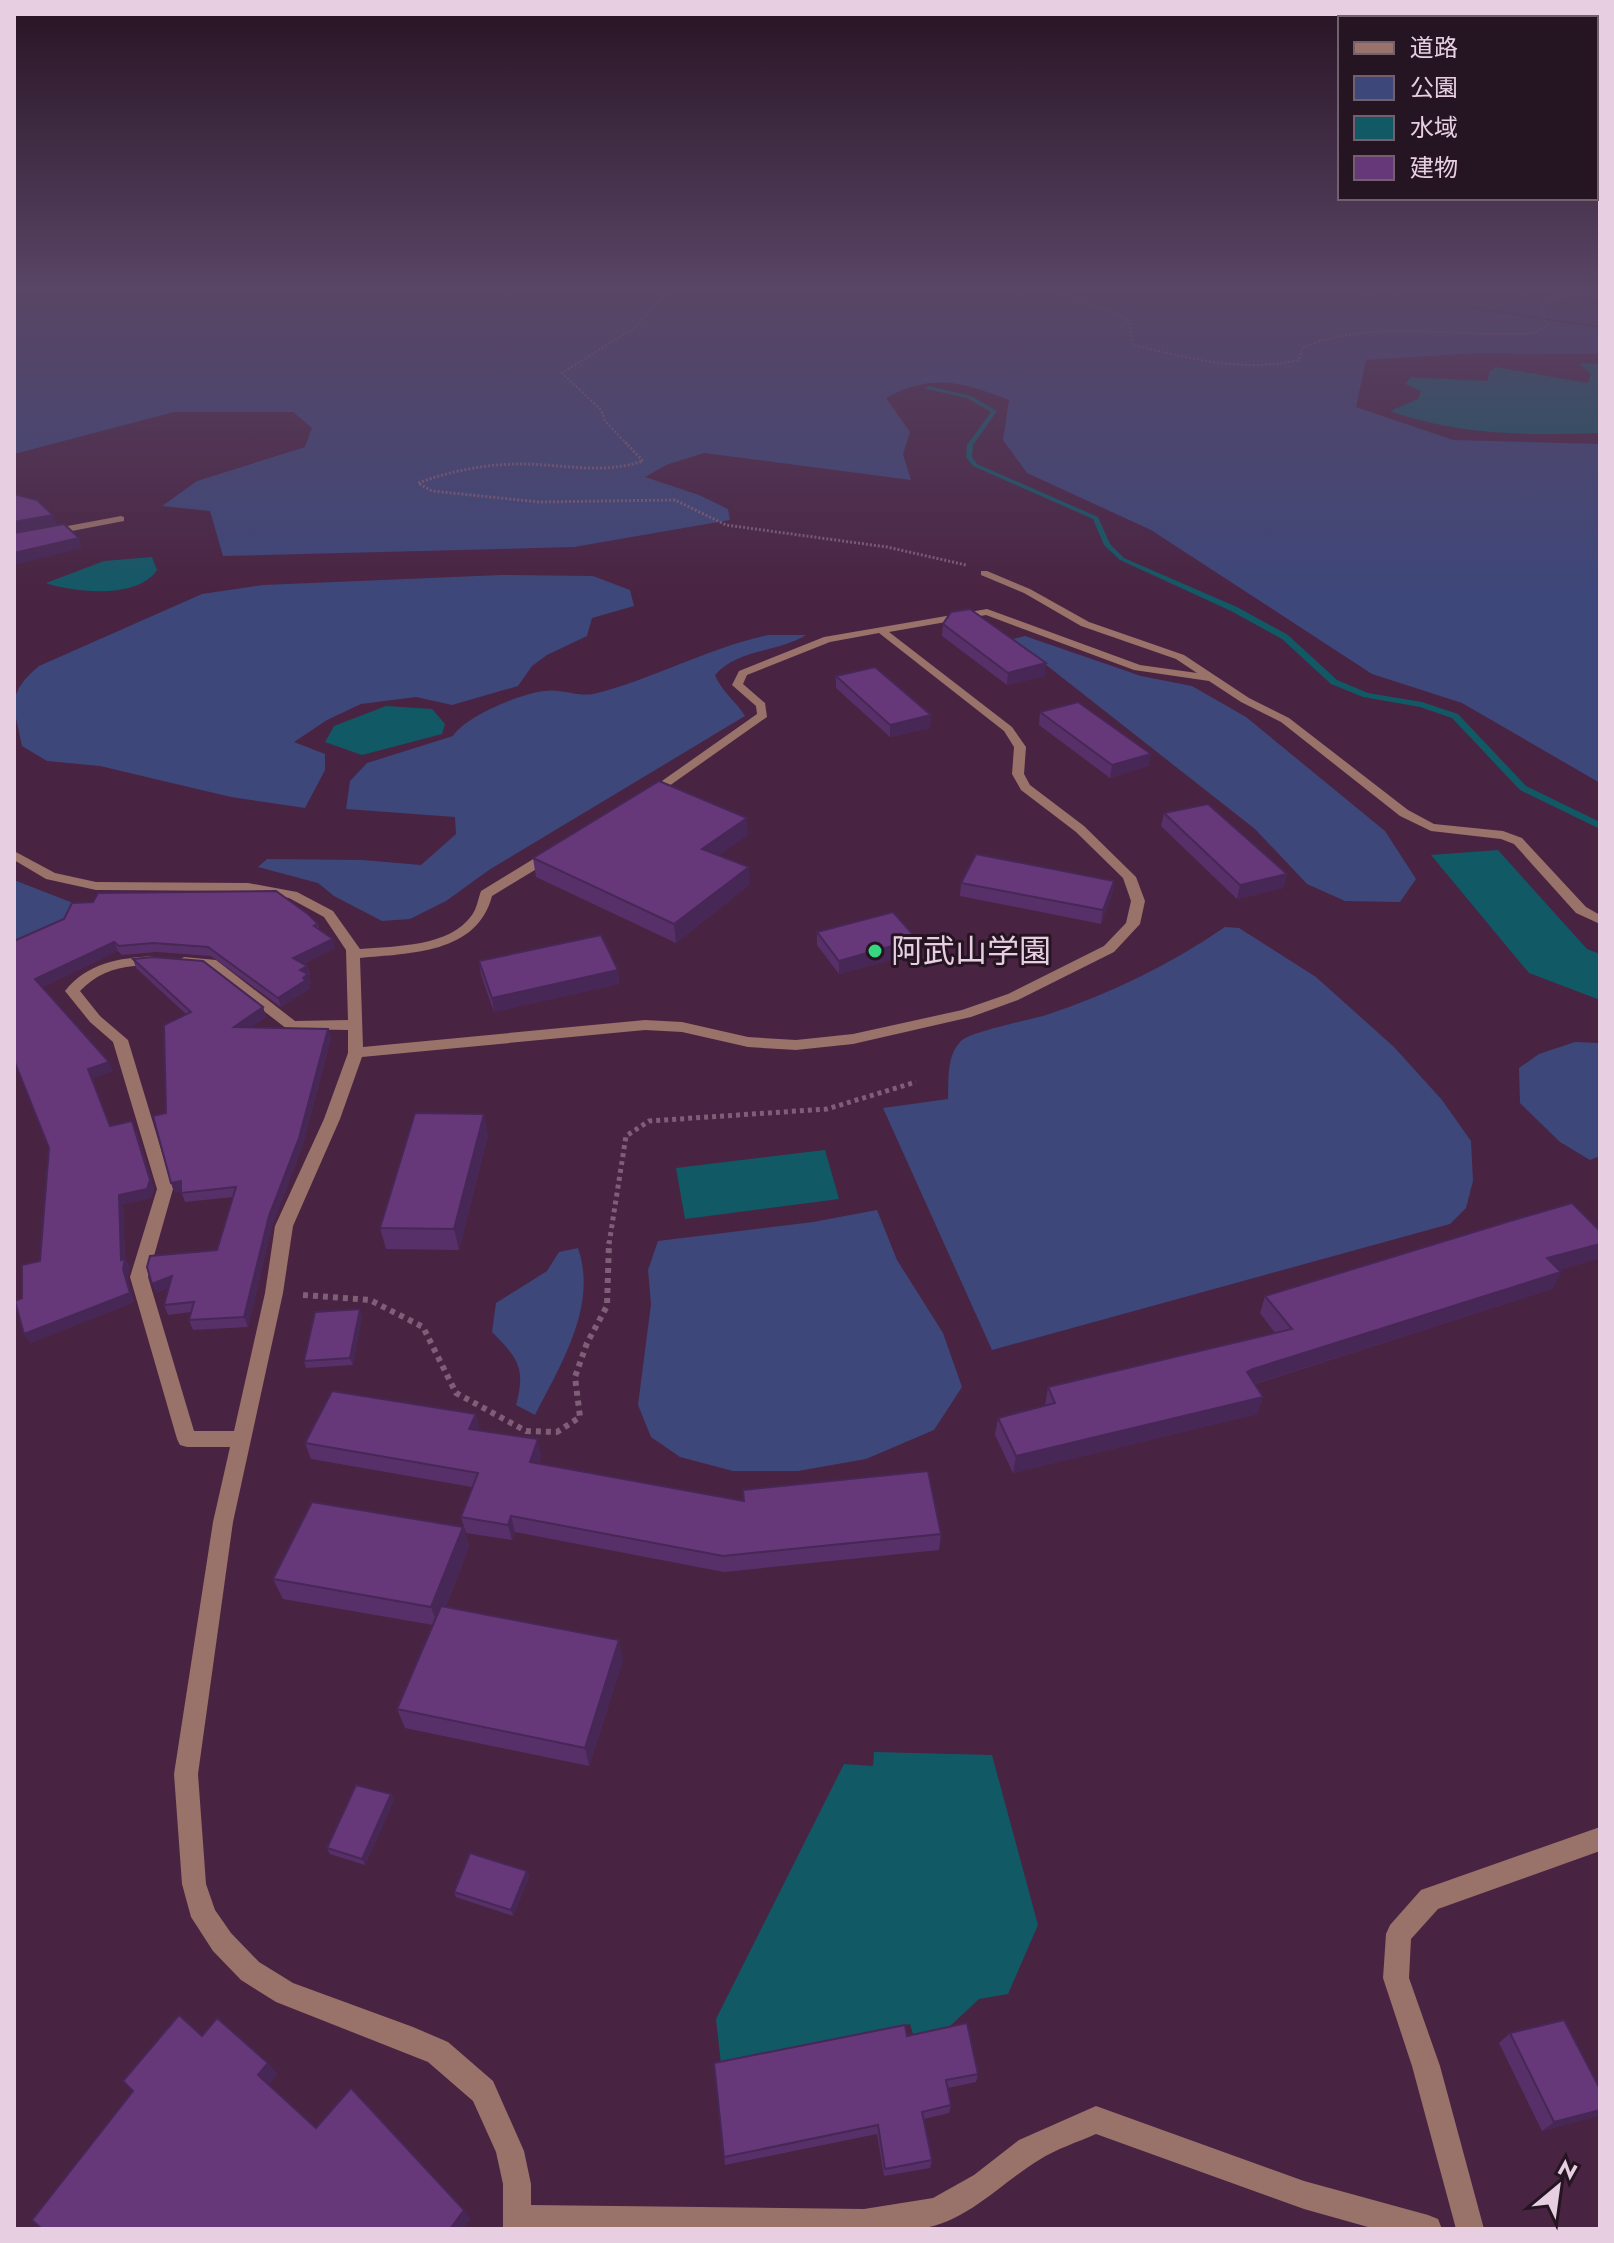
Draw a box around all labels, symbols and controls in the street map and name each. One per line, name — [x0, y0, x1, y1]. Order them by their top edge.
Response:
legend — [1338, 16, 1598, 200]
text: 道路 — [1410, 30, 1458, 65]
text: 公園 — [1410, 70, 1458, 105]
text: 水域 — [1410, 110, 1458, 145]
text: 建物 — [1410, 150, 1458, 185]
place label: 阿武山学園 — [891, 928, 1051, 974]
marker: 阿武山学園 — [866, 942, 884, 960]
north arrow — [1518, 2147, 1598, 2227]
text: N — [1552, 2151, 1583, 2188]

